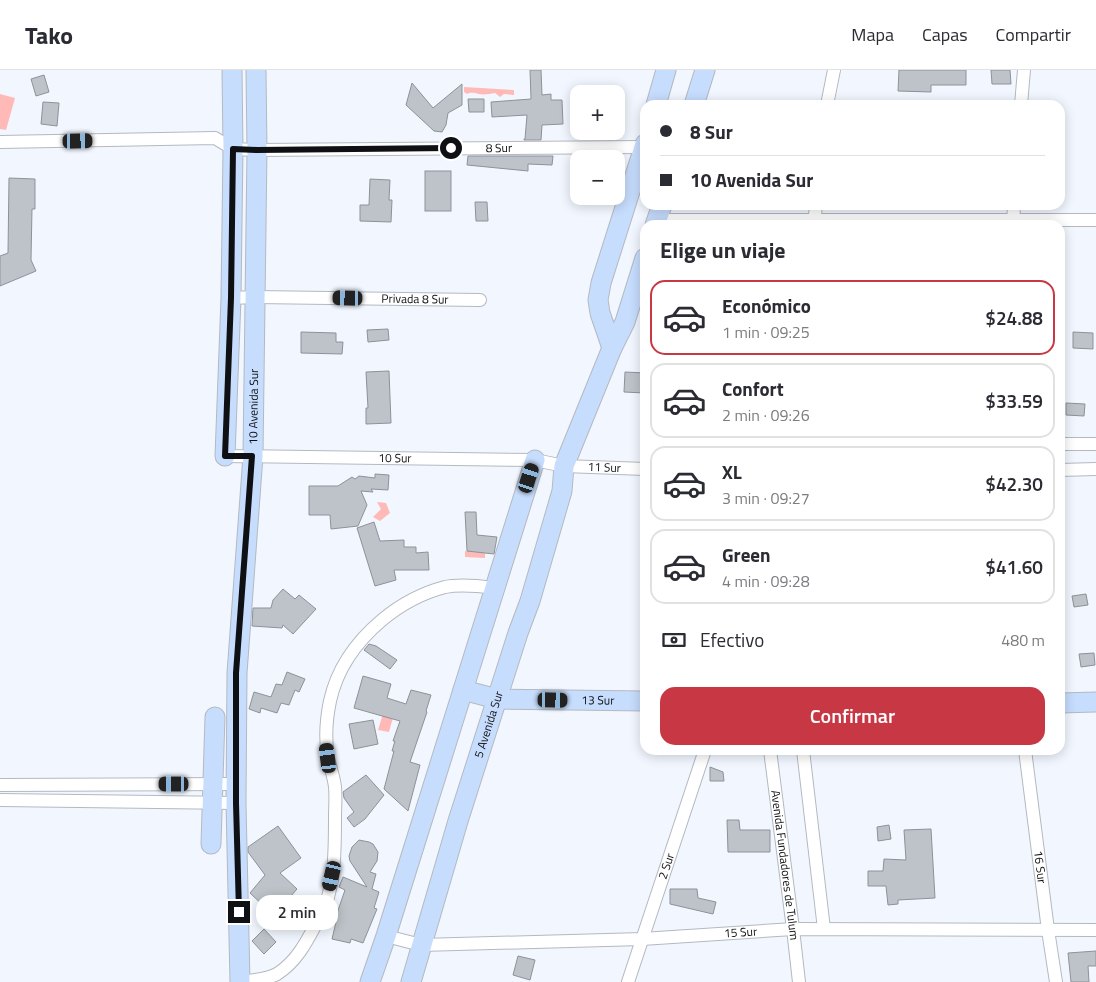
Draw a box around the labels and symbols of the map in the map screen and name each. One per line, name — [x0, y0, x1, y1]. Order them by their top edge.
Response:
car — [62, 133, 93, 149]
route start — [440, 137, 462, 159]
street label: 8 Sur — [486, 138, 512, 157]
street label: Privada 8 Sur — [381, 289, 449, 309]
car — [332, 290, 363, 306]
street label: 10 Avenida Sur — [243, 369, 263, 445]
street label: 10 Sur — [378, 448, 412, 467]
street label: 11 Sur — [587, 457, 621, 477]
car — [517, 461, 540, 495]
street label: 5 Avenida Sur — [469, 689, 508, 760]
street label: 13 Sur — [581, 690, 615, 710]
car — [537, 692, 568, 708]
car — [318, 742, 337, 774]
car — [159, 777, 189, 792]
street label: Avenida Fundadores de Tulum — [766, 789, 804, 941]
street label: 16 Sur — [1029, 849, 1052, 885]
street label: 2 Sur — [653, 851, 679, 882]
car — [321, 860, 342, 892]
callout: 2 min — [256, 894, 339, 930]
route end — [228, 901, 250, 923]
street label: 15 Sur — [723, 921, 758, 943]

